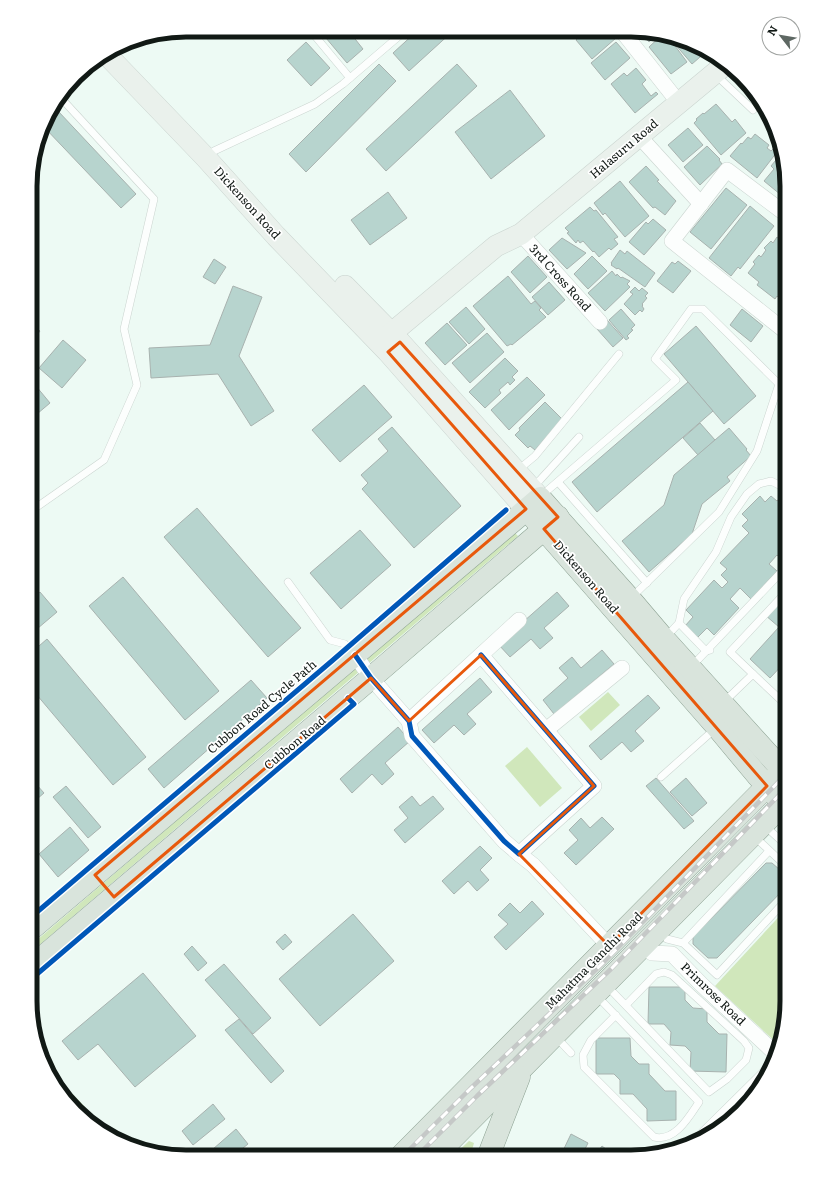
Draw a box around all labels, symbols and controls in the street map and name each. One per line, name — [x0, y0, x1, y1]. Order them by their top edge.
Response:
north arrow — [761, 16, 801, 56]
text: N — [762, 22, 781, 38]
street label: Halasuru Road — [585, 114, 662, 182]
street label: Dickenson Road — [210, 162, 286, 243]
street label: 3rd Cross Road — [526, 240, 596, 315]
street label: Dickenson Road — [550, 536, 624, 617]
street label: Cubbon Road Cycle Path — [205, 657, 319, 757]
street label: Cubbon Road — [261, 713, 329, 773]
street label: Mahatma Gandhi Road — [540, 907, 647, 1013]
street label: Primrose Road — [677, 958, 751, 1029]

